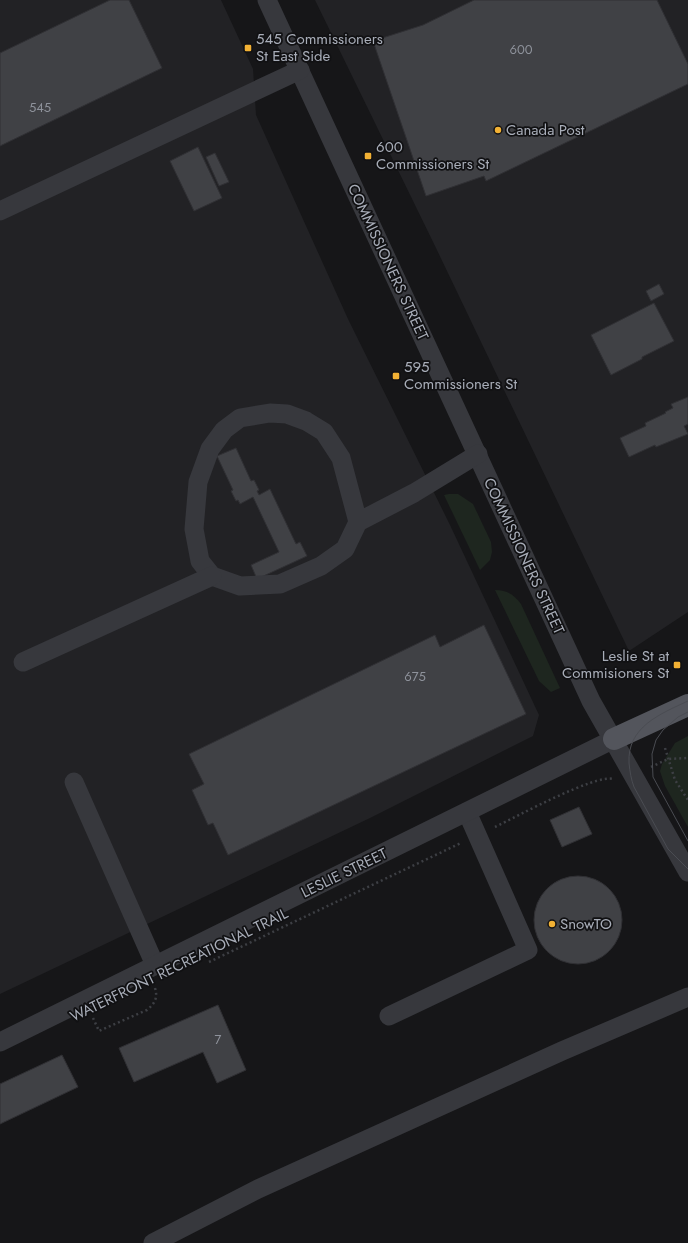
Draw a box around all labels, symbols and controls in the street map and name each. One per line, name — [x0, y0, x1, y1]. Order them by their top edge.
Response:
place label: 545 Commissioners St East Side — [256, 28, 383, 67]
house number: 600 — [509, 40, 533, 59]
marker: 545 Commissioners St East Side — [243, 43, 253, 53]
house number: 545 — [29, 98, 51, 117]
place label: Canada Post — [506, 119, 585, 141]
marker: Canada Post — [493, 125, 503, 135]
place label: 600 Commissioners St — [376, 136, 489, 175]
marker: 600 Commissioners St — [363, 151, 373, 161]
street label: COMMISSIONERS STREET — [342, 180, 434, 344]
place label: 595 Commissioners St — [404, 356, 517, 395]
marker: 595 Commissioners St — [391, 371, 401, 381]
street label: COMMISSIONERS STREET — [478, 474, 570, 638]
place label: Leslie St at Commisioners St — [562, 645, 669, 684]
marker: Leslie St at Commisioners St — [672, 660, 682, 670]
house number: 675 — [404, 667, 426, 686]
street label: LESLIE STREET — [297, 843, 391, 903]
street label: WATERFRONT RECREATIONAL TRAIL — [66, 902, 292, 1028]
place label: SnowTO — [560, 913, 612, 935]
marker: SnowTO — [547, 919, 557, 929]
house number: 7 — [215, 1030, 222, 1049]

